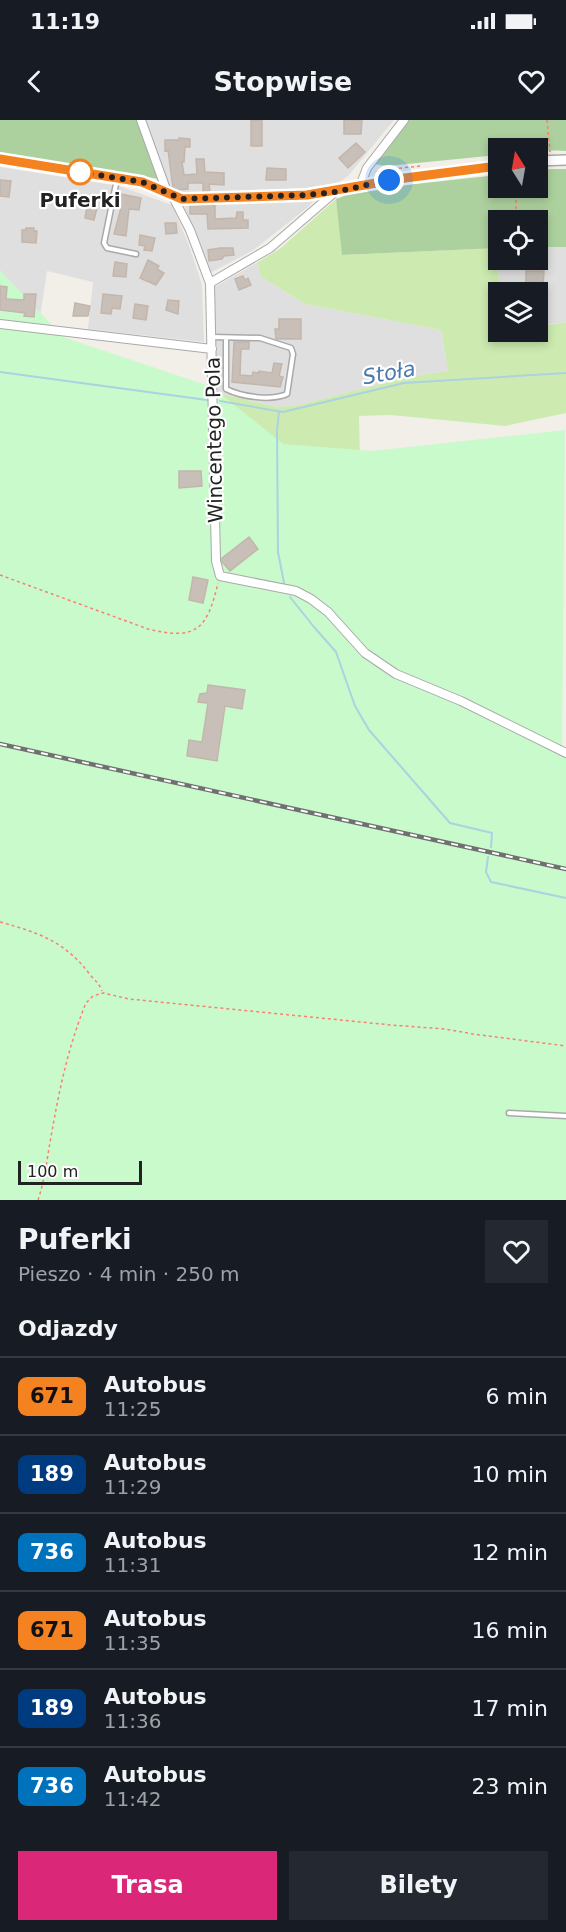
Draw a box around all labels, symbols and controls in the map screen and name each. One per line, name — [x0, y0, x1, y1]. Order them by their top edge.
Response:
text: 11:19 — [30, 9, 100, 34]
icon: back — [18, 65, 51, 98]
icon: heart — [515, 65, 548, 98]
text: Stopwise — [214, 66, 352, 97]
north arrow — [488, 138, 548, 198]
map controls — [488, 138, 548, 342]
marker: Puferki — [67, 159, 93, 185]
your location — [374, 165, 404, 195]
place label: Puferki — [39, 188, 121, 212]
button: locate — [488, 210, 548, 270]
button: layers — [488, 282, 548, 342]
street label: Wincentego Pola — [201, 357, 227, 523]
water label: Stoła — [361, 357, 417, 389]
scale bar — [18, 1158, 142, 1186]
text: 100 m — [27, 1162, 78, 1181]
button: heart — [485, 1220, 548, 1283]
text: Puferki — [18, 1223, 132, 1256]
text: Pieszo · 4 min · 250 m — [18, 1262, 240, 1286]
text: Odjazdy — [18, 1316, 118, 1341]
text: Autobus — [104, 1372, 207, 1397]
text: 671 — [30, 1384, 74, 1408]
text: 6 min — [486, 1384, 548, 1409]
text: 11:25 — [104, 1397, 161, 1421]
text: Autobus — [104, 1450, 207, 1475]
text: 189 — [30, 1462, 74, 1486]
text: 10 min — [472, 1462, 548, 1487]
text: 11:29 — [104, 1475, 161, 1499]
text: Autobus — [104, 1528, 207, 1553]
text: 736 — [30, 1540, 74, 1564]
text: 12 min — [472, 1540, 548, 1565]
text: 11:31 — [104, 1553, 161, 1577]
text: Autobus — [104, 1606, 207, 1631]
text: 671 — [30, 1618, 74, 1642]
text: 16 min — [472, 1618, 548, 1643]
text: 11:35 — [104, 1631, 161, 1655]
text: Autobus — [104, 1684, 207, 1709]
text: 189 — [30, 1696, 74, 1720]
text: 17 min — [472, 1696, 548, 1721]
text: 11:36 — [104, 1709, 161, 1733]
text: Autobus — [104, 1762, 207, 1787]
text: 736 — [30, 1774, 74, 1798]
text: 23 min — [472, 1774, 548, 1799]
text: 11:42 — [104, 1787, 161, 1811]
button: Trasa — [18, 1851, 277, 1920]
button: Bilety — [289, 1851, 548, 1920]

